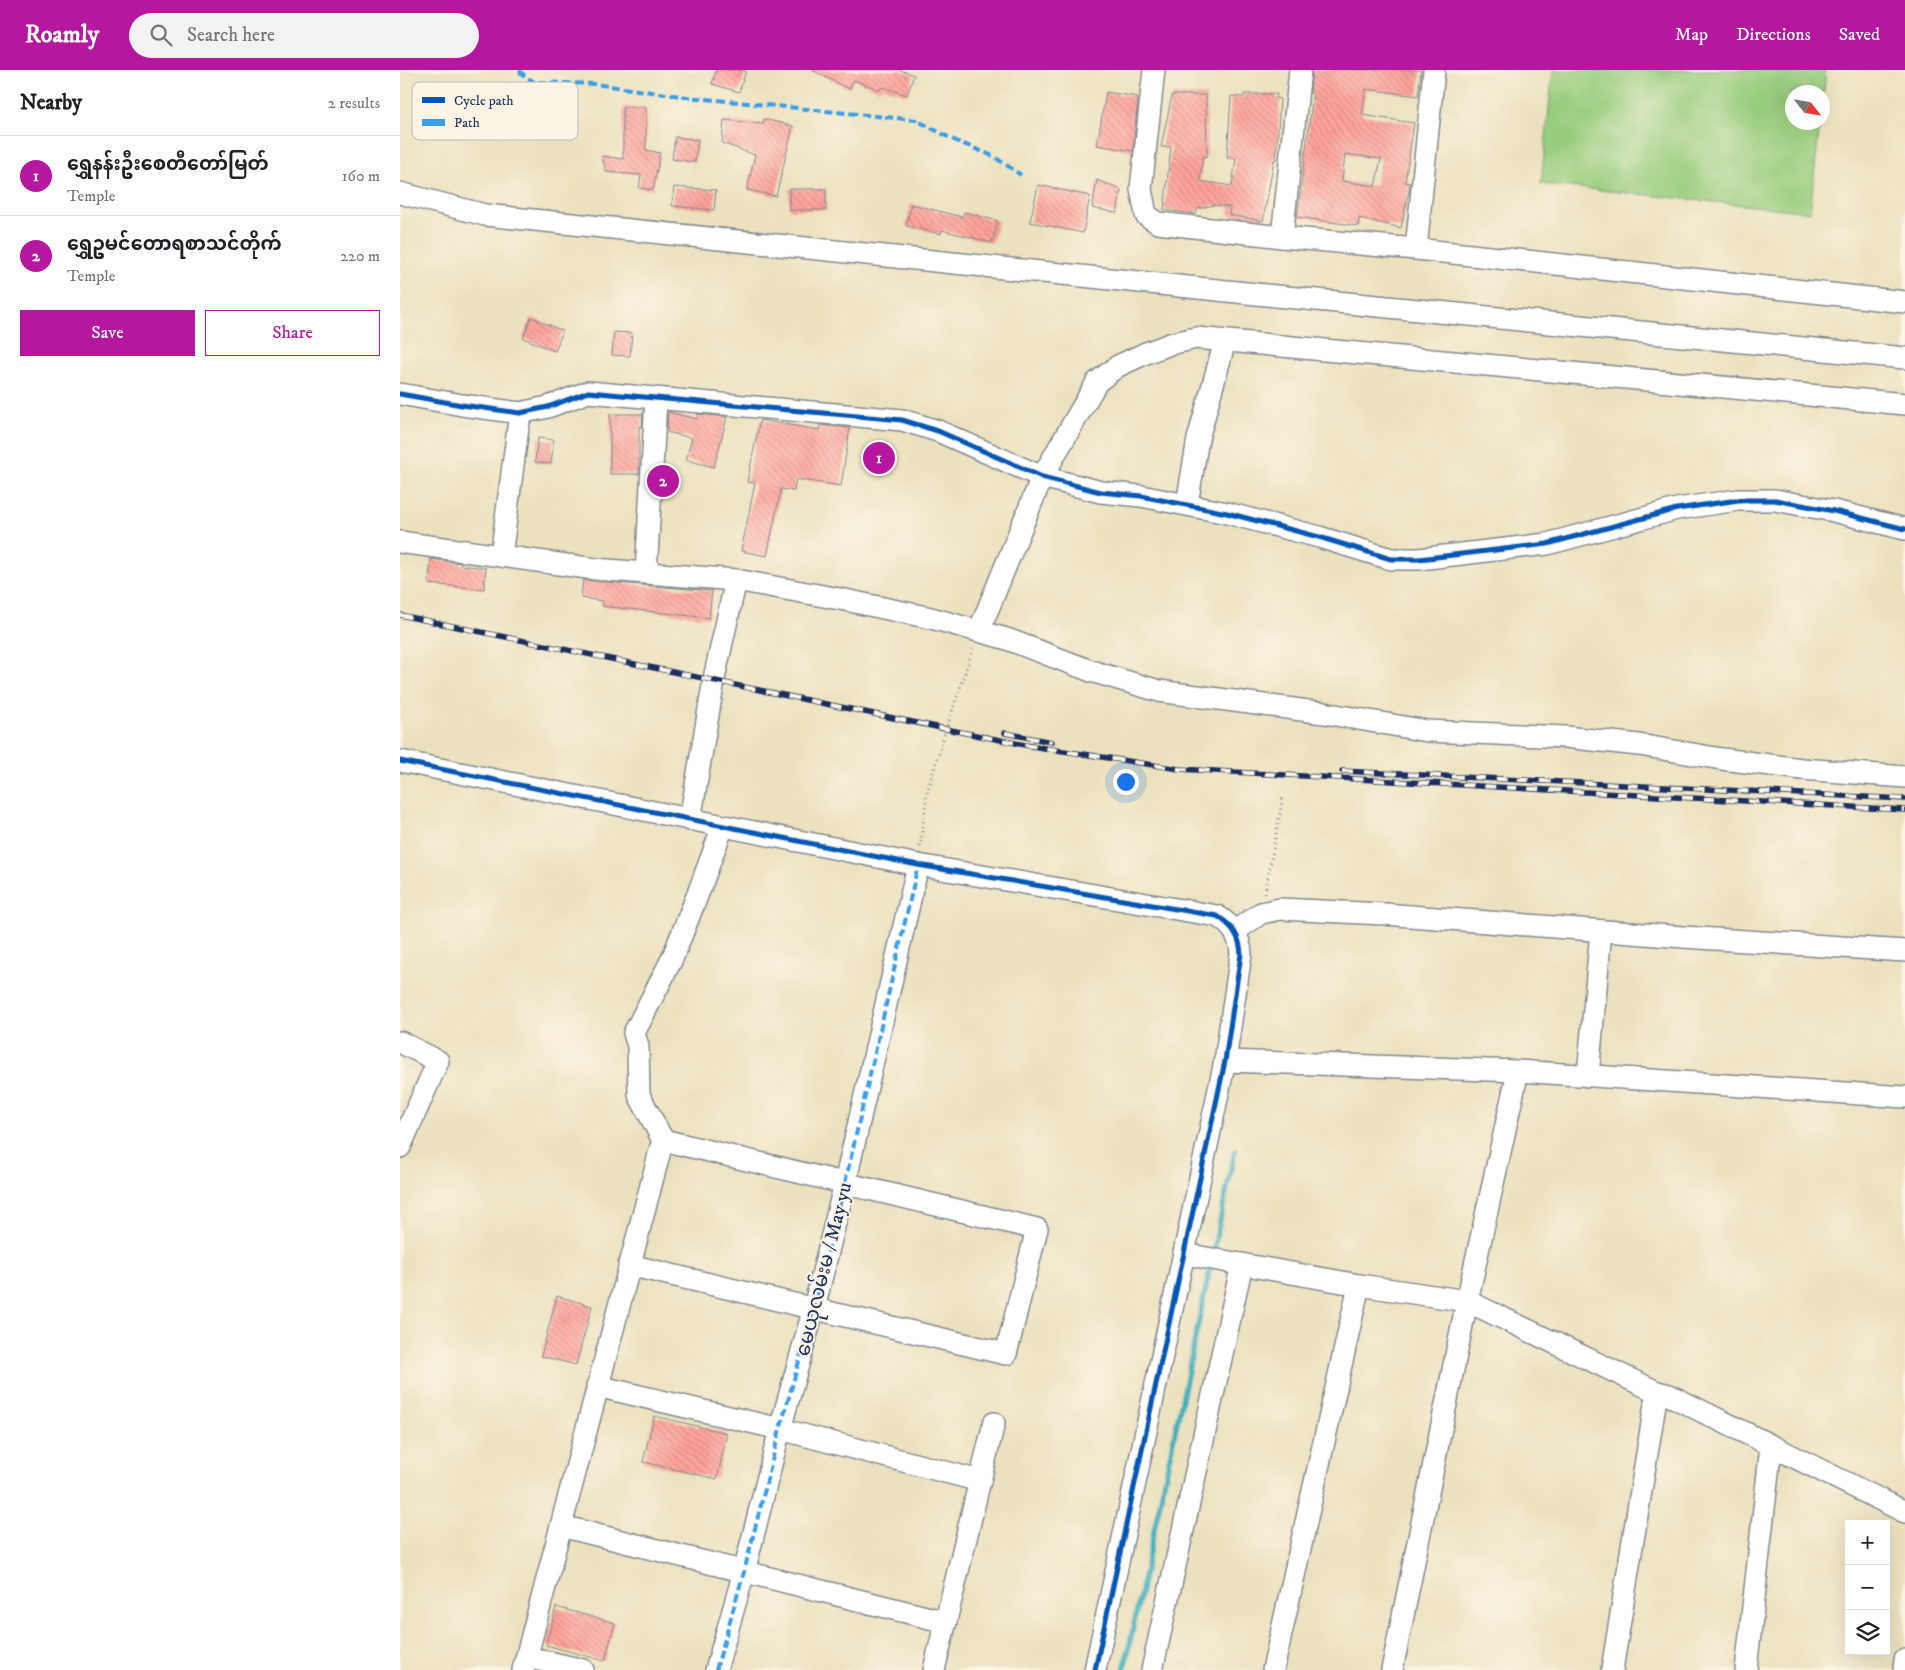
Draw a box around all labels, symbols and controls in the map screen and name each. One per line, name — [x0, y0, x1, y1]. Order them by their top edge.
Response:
search box — [129, 13, 479, 58]
text: Roamly — [25, 20, 99, 50]
icon: search — [147, 21, 175, 49]
text: Search here — [187, 24, 275, 47]
text: Map — [1675, 24, 1708, 46]
text: Directions — [1736, 24, 1811, 46]
text: Saved — [1839, 24, 1880, 46]
legend — [412, 82, 578, 140]
north arrow — [1785, 85, 1830, 130]
text: Nearby — [20, 90, 82, 116]
text: Cycle path — [454, 92, 514, 110]
text: 2 results — [328, 93, 380, 113]
text: Path — [454, 114, 481, 132]
text: ရွှေနန်းဦးစေတီတော်မြတ် — [67, 153, 269, 176]
text: 1 — [33, 166, 39, 186]
text: 160 m — [342, 166, 380, 186]
text: Temple — [67, 186, 115, 206]
text: ရွှေဥမင်တောရစာသင်တိုက် — [67, 233, 282, 256]
text: 2 — [32, 246, 40, 266]
text: 220 m — [340, 246, 380, 266]
text: Temple — [67, 266, 115, 286]
button: Save — [20, 310, 195, 356]
button: Share — [205, 310, 380, 356]
pin: 1 — [863, 439, 895, 477]
pin: 2 — [647, 462, 679, 500]
your location — [1113, 769, 1139, 795]
street label: မေယုလမ်းမ / May yu — [788, 1179, 861, 1360]
map controls — [1845, 1520, 1890, 1655]
button: + — [1845, 1520, 1890, 1565]
button: − — [1845, 1565, 1890, 1610]
button: layers — [1845, 1610, 1890, 1655]

